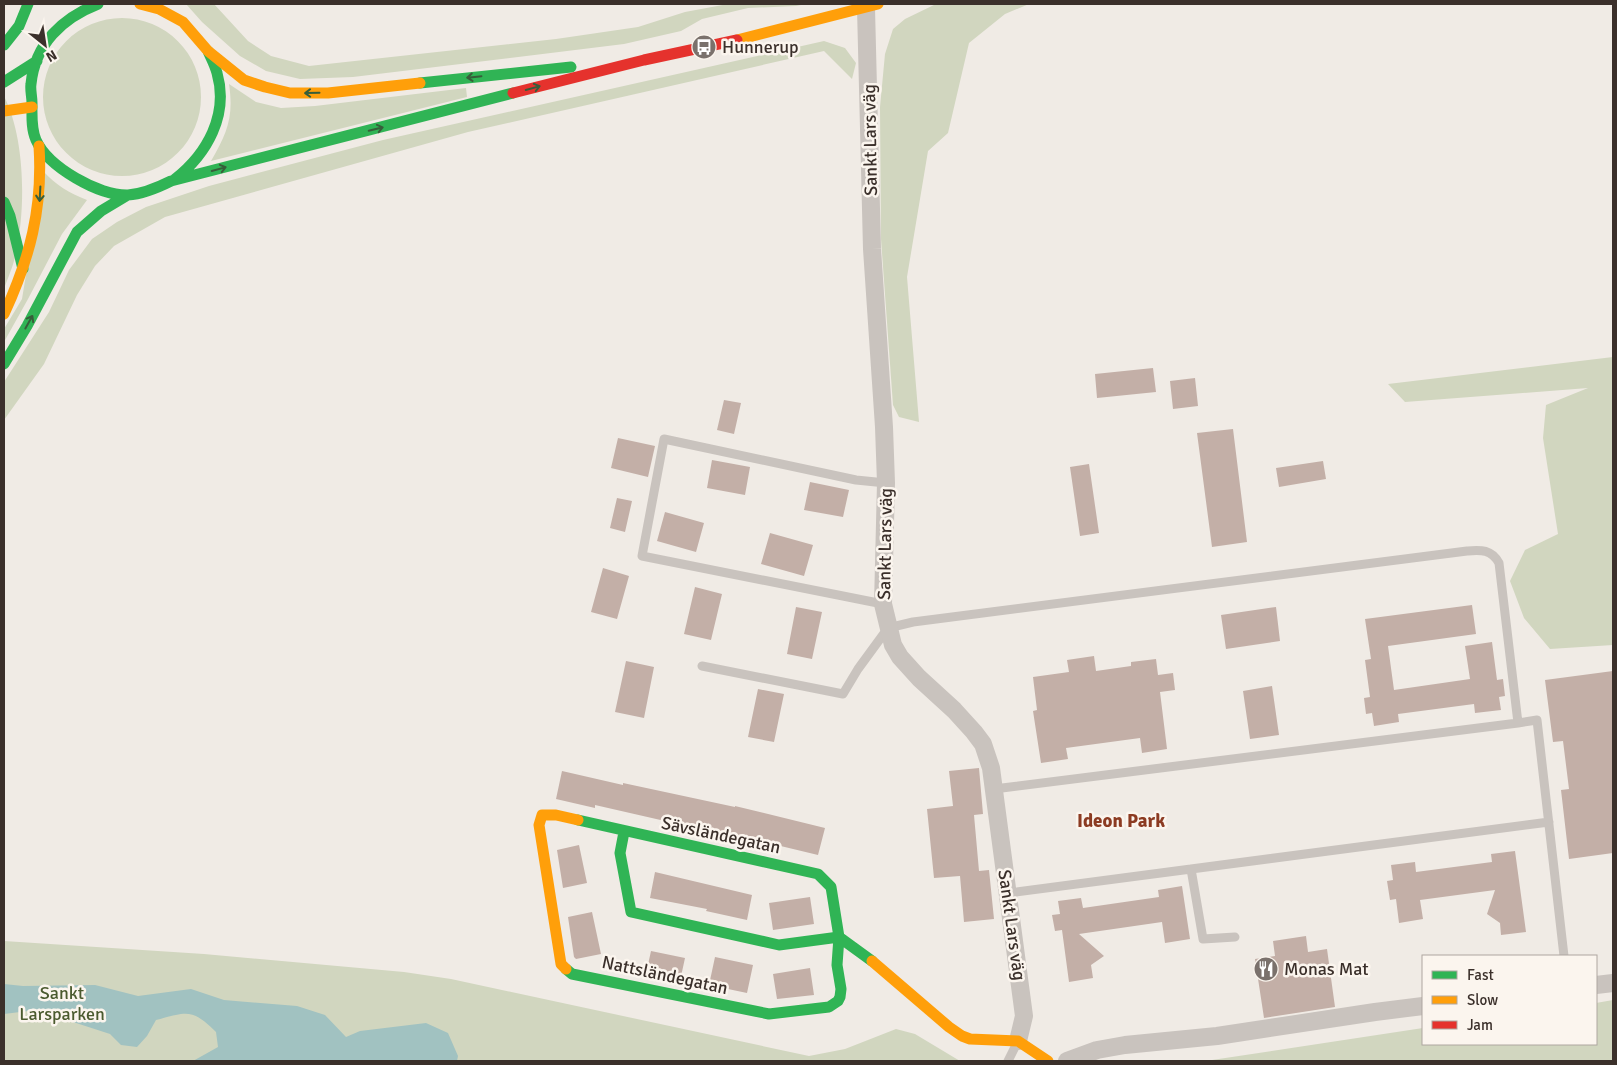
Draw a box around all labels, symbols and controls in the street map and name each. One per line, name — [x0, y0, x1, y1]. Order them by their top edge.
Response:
north arrow — [20, 20, 70, 70]
bus stop icon: Hunnerup — [691, 34, 717, 60]
place label: Hunnerup — [722, 36, 799, 58]
text: N — [43, 46, 60, 66]
one-way arrow — [466, 72, 482, 82]
one-way arrow — [525, 83, 541, 93]
street label: Sankt Lars väg — [858, 84, 882, 196]
one-way arrow — [305, 88, 321, 98]
one-way arrow — [367, 123, 383, 133]
one-way arrow — [210, 164, 226, 173]
one-way arrow — [35, 186, 44, 202]
one-way arrow — [24, 315, 34, 330]
street label: Sankt Lars väg — [873, 488, 897, 600]
district label: Ideon Park — [1077, 809, 1165, 833]
street label: Sävsländegatan — [659, 812, 783, 858]
street label: Sankt Lars väg — [993, 868, 1031, 982]
street label: Nattsländegatan — [600, 951, 730, 999]
legend — [1422, 955, 1597, 1045]
restaurant icon: Monas Mat — [1253, 956, 1279, 982]
place label: Monas Mat — [1284, 958, 1368, 980]
text: Fast — [1467, 966, 1494, 984]
park label: Sankt Larsparken — [19, 982, 105, 1025]
text: Slow — [1467, 991, 1498, 1009]
text: Jam — [1467, 1016, 1493, 1034]

